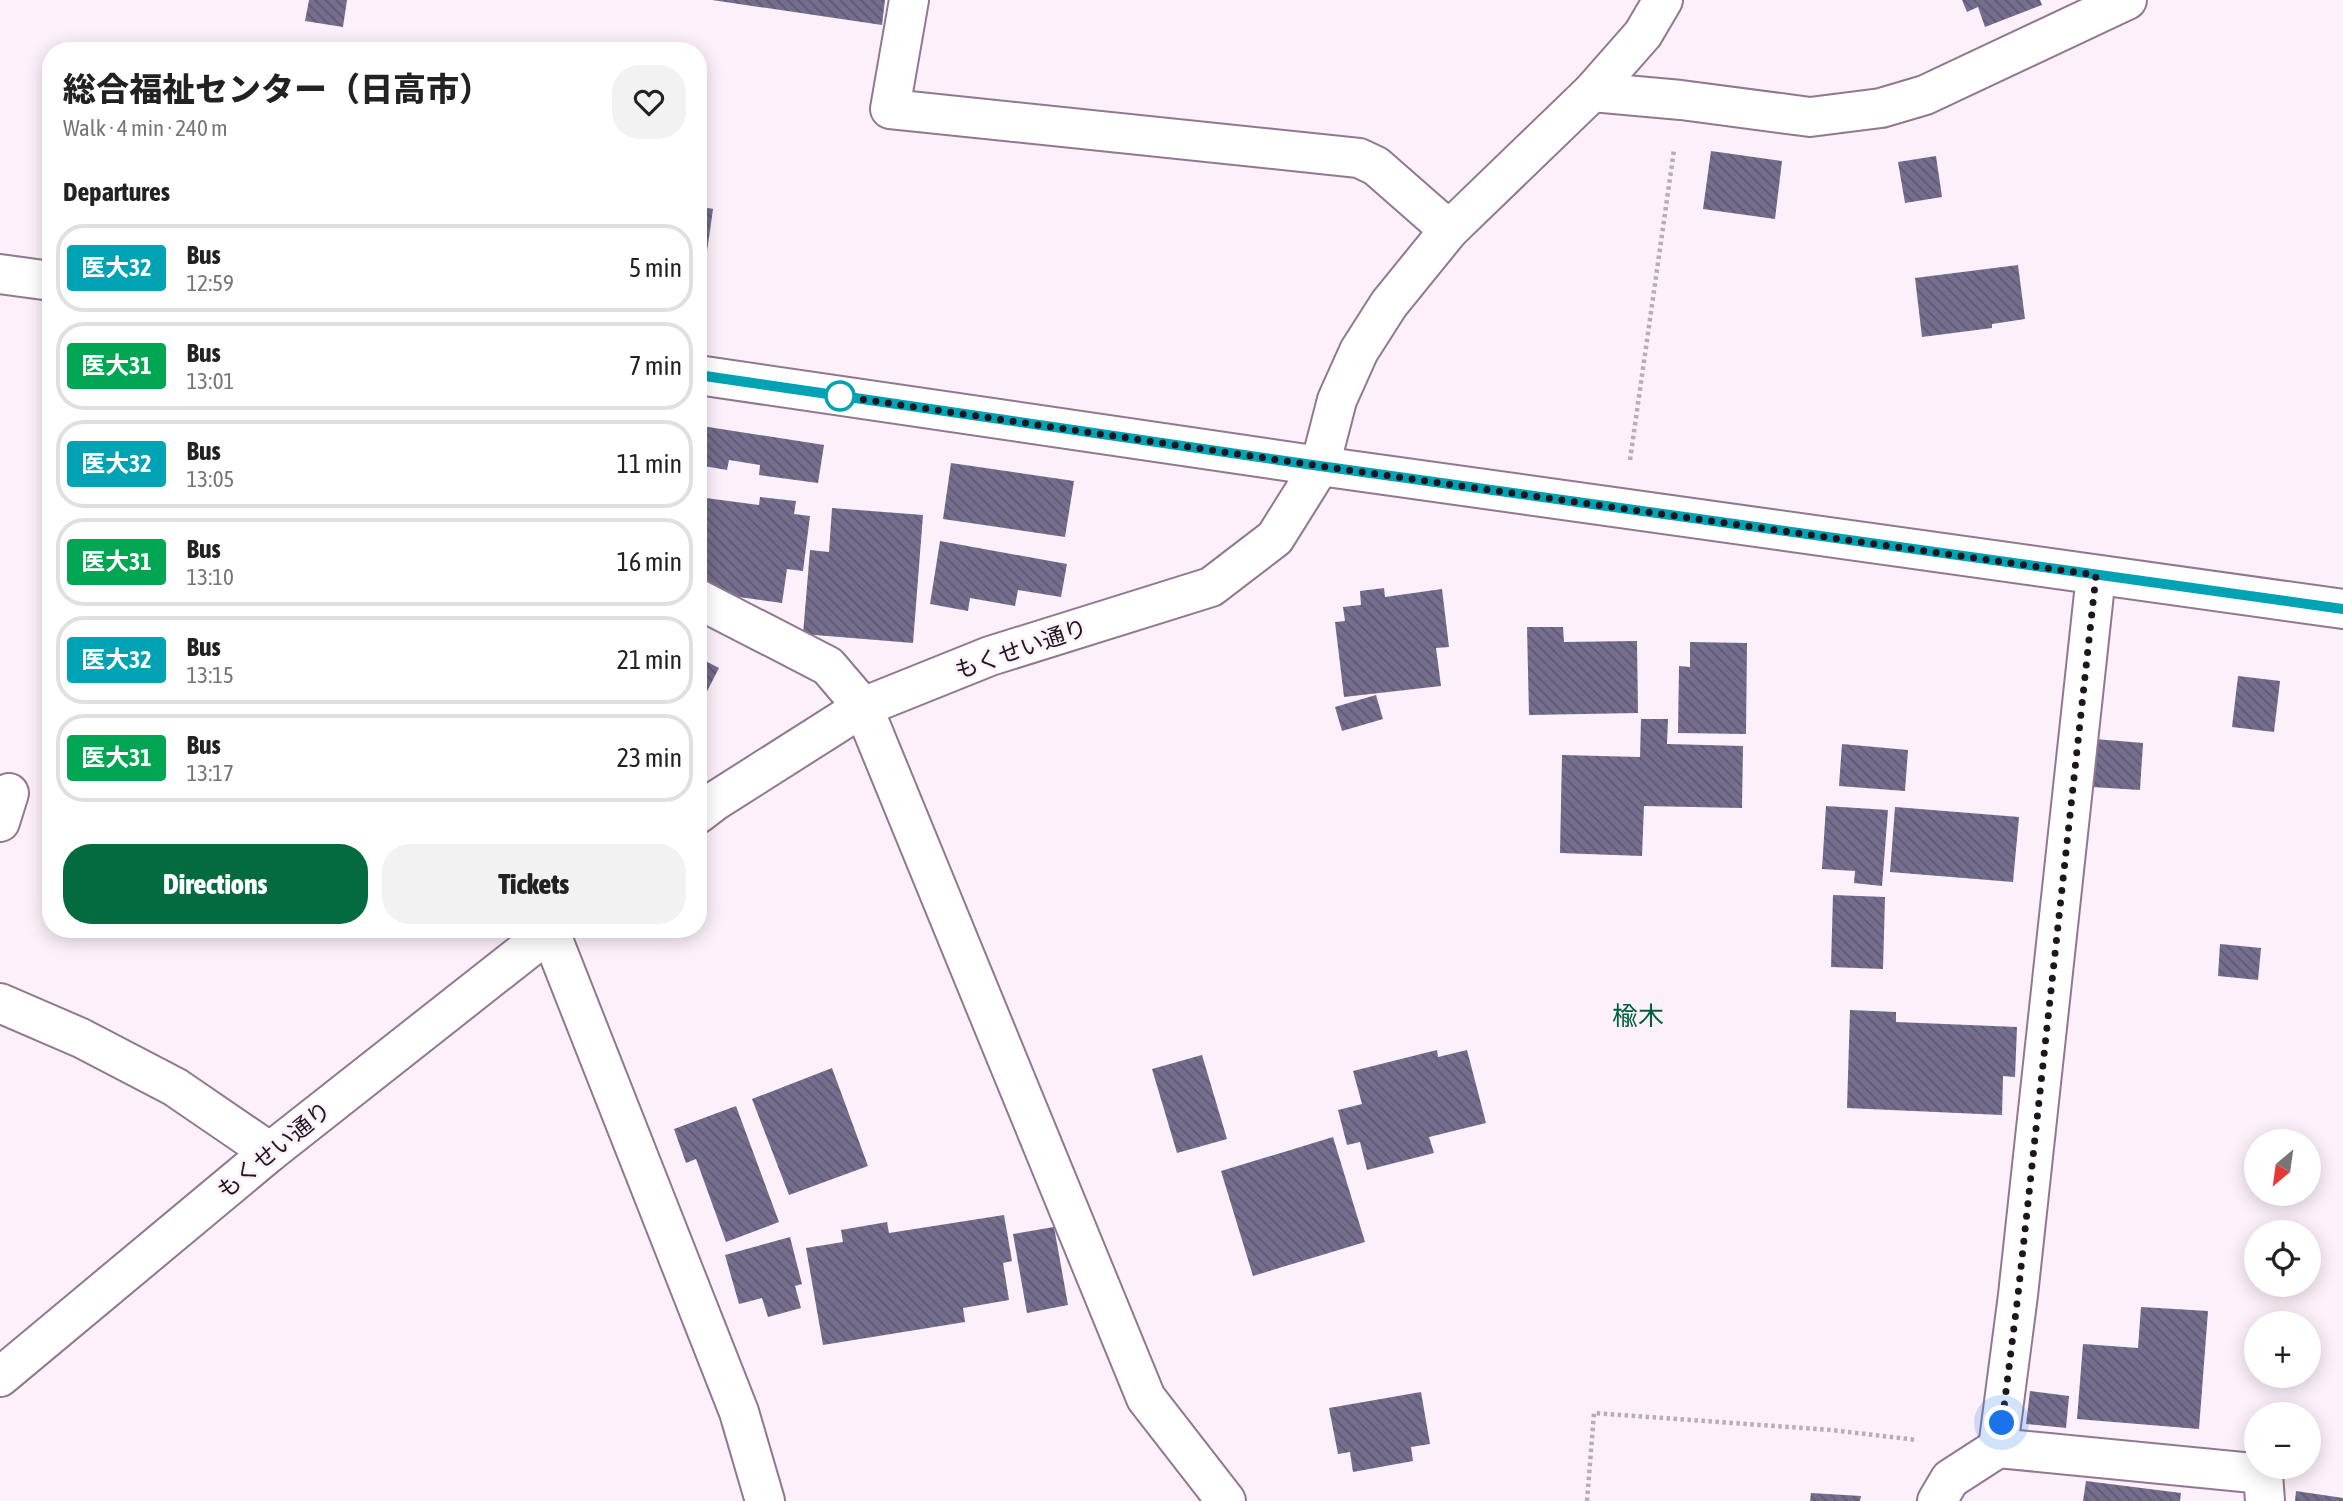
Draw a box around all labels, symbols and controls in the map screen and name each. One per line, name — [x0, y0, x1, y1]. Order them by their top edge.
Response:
button: heart — [612, 65, 686, 139]
text: 総合福祉センター（日高市） — [63, 70, 492, 108]
text: Walk · 4 min · 240 m — [63, 115, 227, 141]
text: Departures — [63, 177, 170, 207]
text: Bus — [187, 240, 221, 270]
text: 5 min — [629, 253, 682, 283]
text: 医大32 — [81, 254, 152, 281]
text: 12:59 — [187, 270, 234, 296]
text: Bus — [187, 338, 221, 368]
text: 7 min — [629, 351, 682, 381]
text: 医大31 — [81, 352, 152, 379]
text: 13:01 — [187, 368, 234, 394]
unlabelled marker — [825, 381, 855, 411]
text: Bus — [187, 436, 221, 466]
text: 11 min — [617, 449, 682, 479]
text: 医大32 — [81, 450, 152, 477]
text: 13:05 — [187, 466, 234, 492]
text: Bus — [187, 534, 221, 564]
text: 16 min — [617, 547, 682, 577]
text: 医大31 — [81, 548, 152, 575]
text: 13:10 — [187, 564, 234, 590]
street label: もくせい通り — [952, 614, 1090, 684]
text: Bus — [187, 632, 221, 662]
text: 21 min — [617, 645, 682, 675]
text: 医大32 — [81, 646, 152, 673]
text: 13:15 — [187, 662, 234, 688]
text: Bus — [187, 730, 221, 760]
text: 23 min — [617, 743, 682, 773]
text: 医大31 — [81, 744, 152, 771]
text: 13:17 — [187, 760, 234, 786]
button: Directions — [63, 844, 368, 924]
button: Tickets — [382, 844, 686, 924]
district label: 楡木 — [1612, 1001, 1664, 1031]
street label: もくせい通り — [212, 1096, 336, 1204]
north arrow — [2244, 1129, 2320, 1206]
map controls — [2244, 1129, 2321, 1479]
button: locate — [2244, 1220, 2321, 1297]
button: + — [2244, 1311, 2321, 1388]
button: − — [2244, 1402, 2321, 1479]
your location — [1984, 1405, 2019, 1440]

